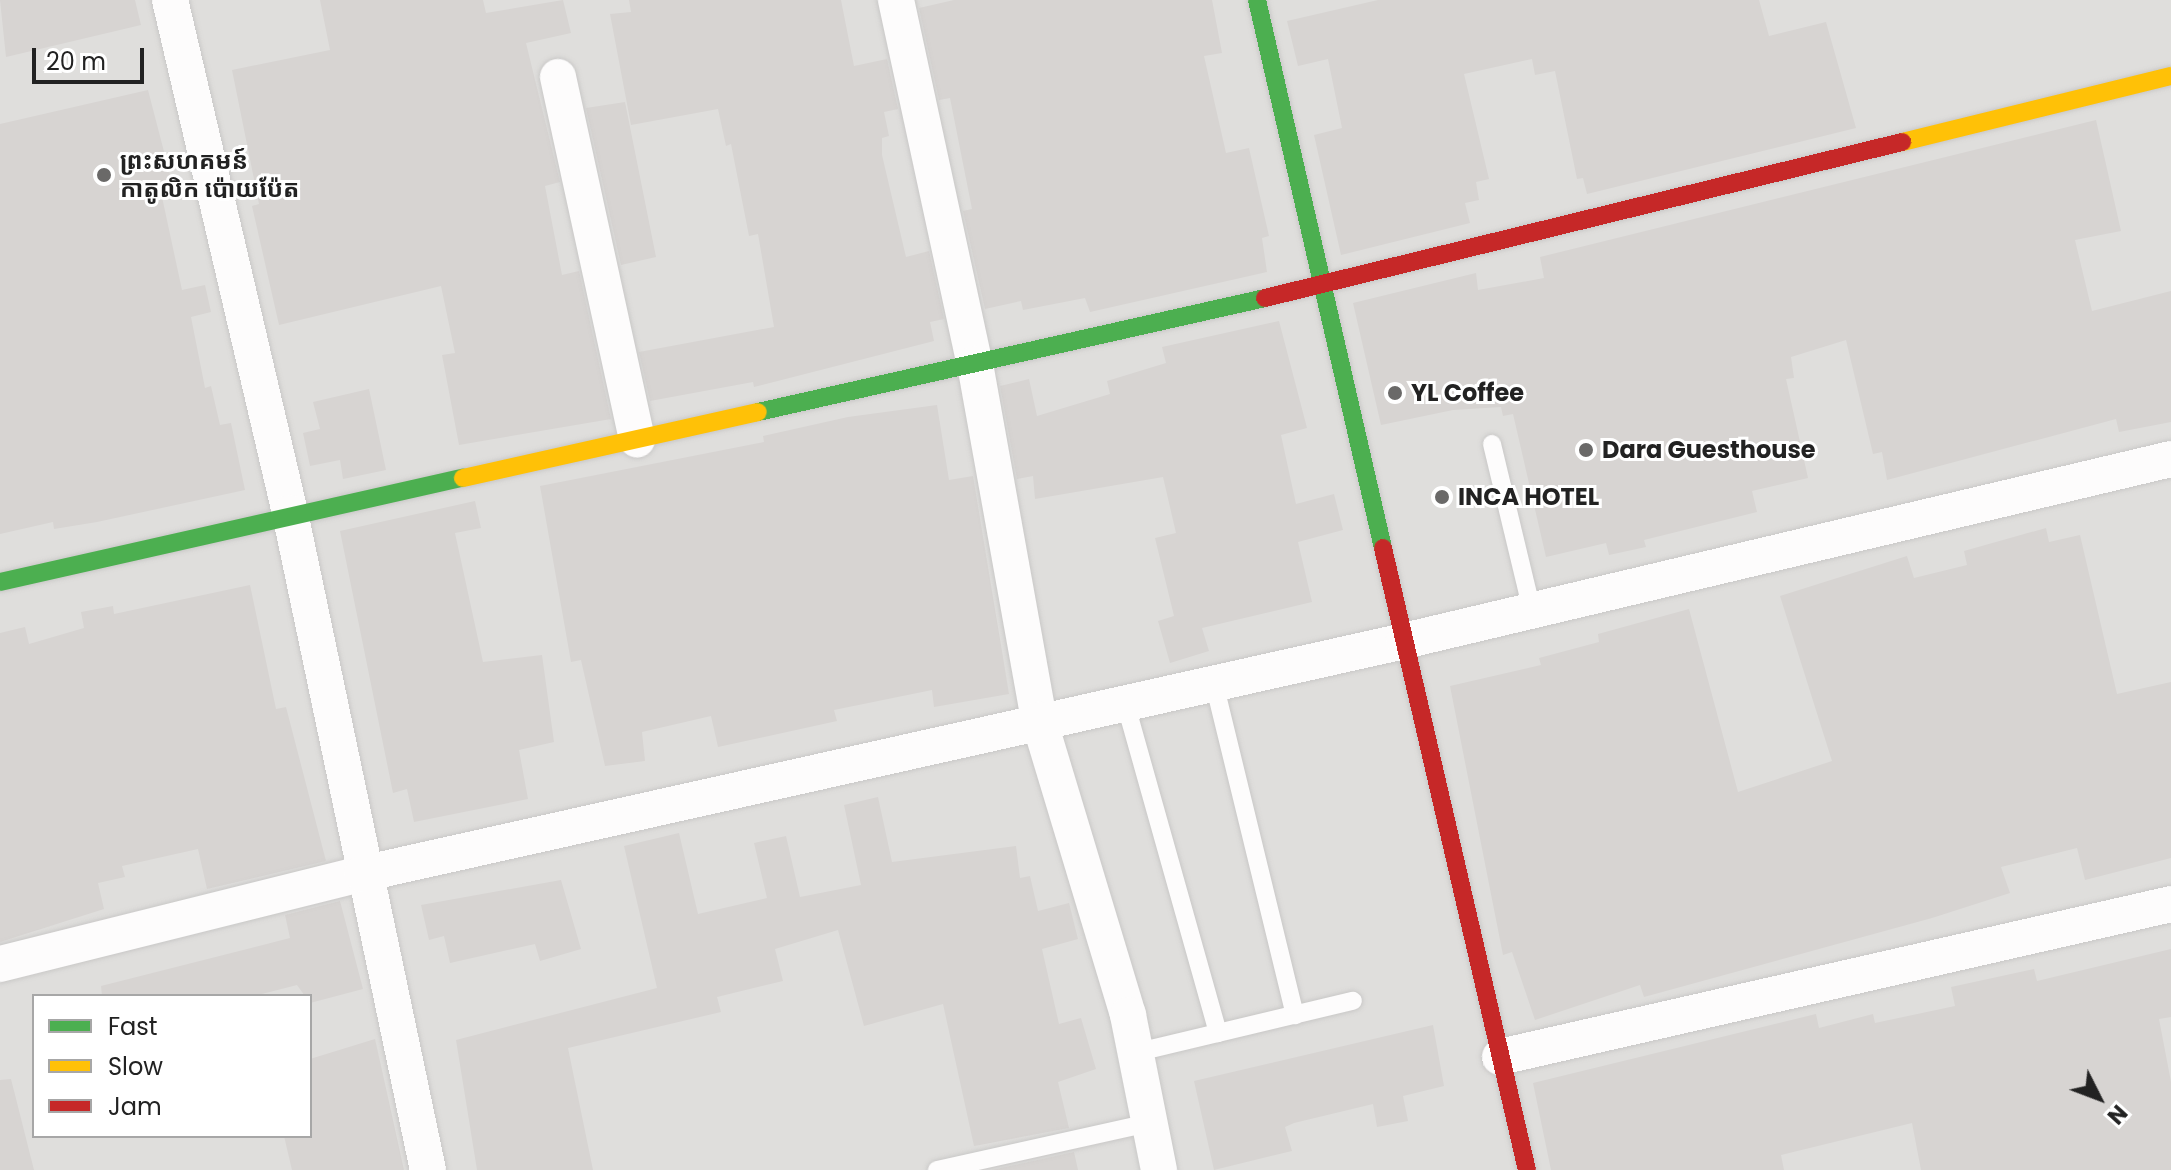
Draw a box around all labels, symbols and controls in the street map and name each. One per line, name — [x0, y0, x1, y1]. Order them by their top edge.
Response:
scale bar — [36, 32, 148, 82]
text: 20 m — [46, 45, 106, 78]
place label: ព្រះសហគមន៍ កាតូលិក ប៉ោយប៉ែត — [120, 147, 299, 203]
marker: ព្រះសហគមន៍ កាតូលិក ប៉ោយប៉ែត — [95, 166, 113, 184]
place label: YL Coffee — [1411, 379, 1524, 407]
marker: YL Coffee — [1386, 384, 1404, 402]
place label: Dara Guesthouse — [1602, 436, 1816, 464]
marker: Dara Guesthouse — [1577, 441, 1595, 459]
place label: INCA HOTEL — [1458, 483, 1599, 511]
marker: INCA HOTEL — [1433, 488, 1451, 506]
legend — [32, 994, 312, 1138]
text: Fast — [108, 1010, 158, 1043]
text: Slow — [108, 1050, 163, 1083]
north arrow — [2059, 1058, 2139, 1138]
text: Jam — [108, 1090, 162, 1123]
text: N — [2100, 1098, 2134, 1131]

